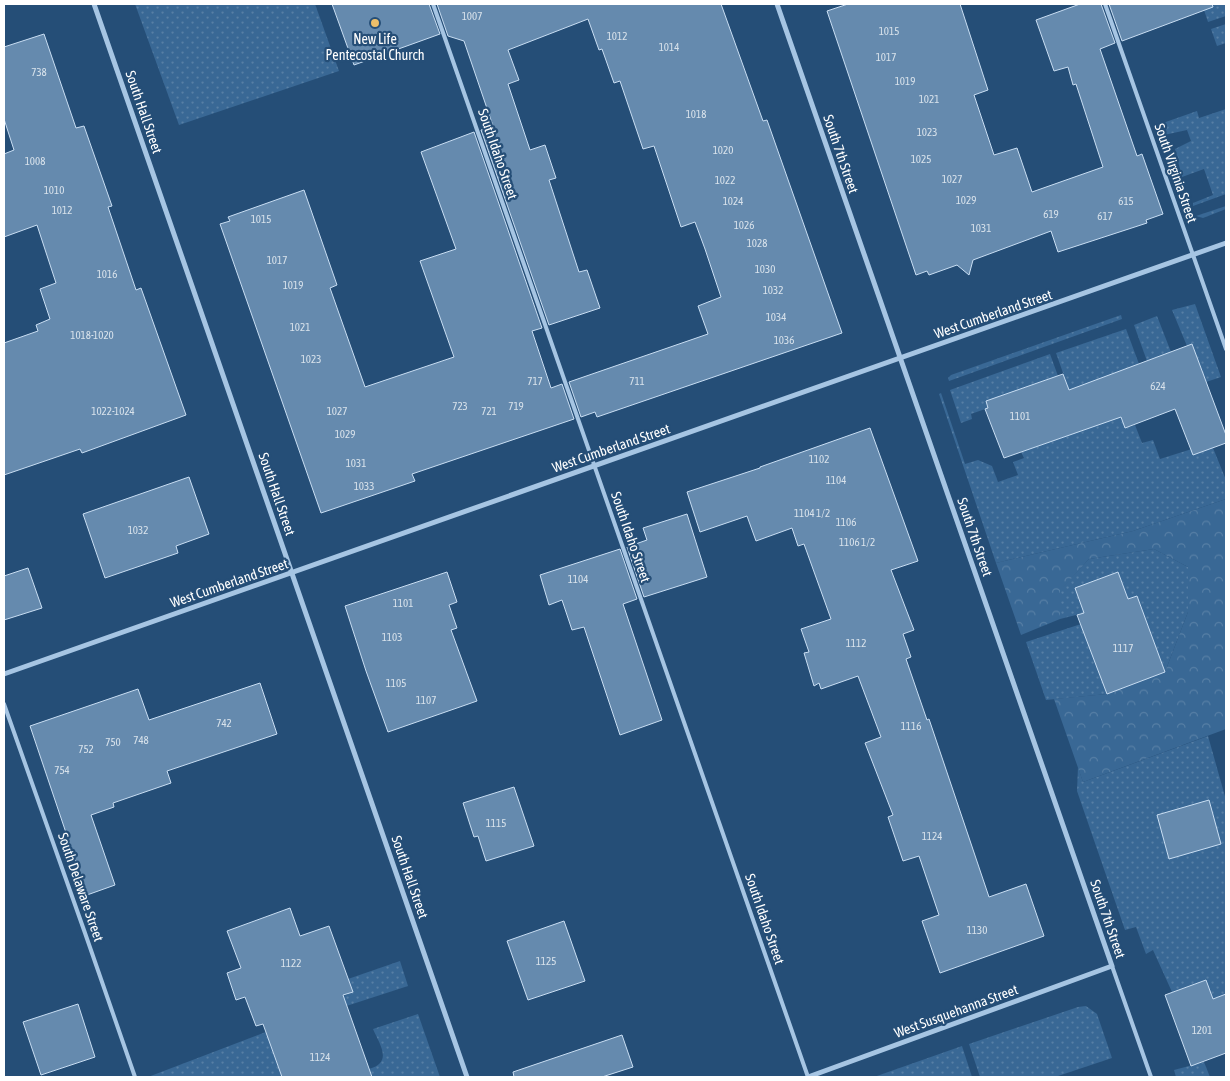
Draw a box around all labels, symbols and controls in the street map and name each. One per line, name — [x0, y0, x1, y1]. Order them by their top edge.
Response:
house number: 1007 — [462, 10, 482, 22]
marker: New Life Pentecostal Church — [369, 17, 381, 29]
house number: 1015 — [879, 25, 899, 37]
house number: 1012 — [607, 30, 627, 42]
place label: New Life Pentecostal Church — [326, 31, 424, 63]
house number: 1014 — [659, 41, 679, 53]
house number: 1017 — [876, 51, 896, 63]
house number: 738 — [31, 66, 47, 78]
street label: South Hall Street — [122, 68, 166, 156]
house number: 1019 — [895, 75, 915, 87]
house number: 1021 — [919, 93, 939, 105]
street label: South Idaho Street — [475, 107, 521, 201]
house number: 1018 — [686, 108, 706, 120]
street label: South 7th Street — [820, 113, 862, 195]
street label: South Virginia Street — [1151, 121, 1201, 225]
house number: 1023 — [917, 126, 937, 138]
house number: 1020 — [713, 144, 733, 156]
house number: 1025 — [911, 153, 931, 165]
house number: 1008 — [25, 155, 45, 167]
house number: 1027 — [942, 173, 962, 185]
house number: 1022 — [715, 174, 735, 186]
house number: 1010 — [44, 184, 64, 196]
house number: 1029 — [956, 194, 976, 206]
house number: 1024 — [723, 195, 743, 207]
house number: 615 — [1118, 195, 1134, 207]
house number: 1012 — [52, 204, 72, 216]
house number: 619 — [1043, 208, 1059, 220]
house number: 617 — [1097, 210, 1113, 222]
house number: 1015 — [251, 213, 271, 225]
house number: 1026 — [734, 219, 754, 231]
house number: 1031 — [971, 222, 991, 234]
house number: 1028 — [747, 237, 767, 249]
house number: 1017 — [267, 254, 287, 266]
house number: 1030 — [755, 263, 775, 275]
house number: 1016 — [97, 268, 117, 280]
house number: 1019 — [283, 279, 303, 291]
house number: 1032 — [763, 284, 783, 296]
street label: West Cumberland Street — [932, 286, 1054, 342]
house number: 1034 — [766, 311, 786, 323]
house number: 1021 — [290, 321, 310, 333]
house number: 1018-1020 — [70, 329, 114, 341]
house number: 1036 — [774, 334, 794, 346]
house number: 1023 — [301, 353, 321, 365]
house number: 717 — [527, 375, 543, 387]
house number: 711 — [629, 375, 645, 387]
house number: 624 — [1150, 380, 1166, 392]
house number: 723 — [452, 400, 468, 412]
house number: 719 — [508, 400, 524, 412]
house number: 1022-1024 — [91, 405, 135, 417]
house number: 1027 — [327, 405, 347, 417]
house number: 721 — [481, 405, 497, 417]
house number: 1101 — [1010, 410, 1030, 422]
street label: West Cumberland Street — [550, 420, 672, 476]
house number: 1029 — [335, 428, 355, 440]
street label: South Hall Street — [255, 450, 299, 538]
house number: 1102 — [809, 453, 829, 465]
house number: 1031 — [346, 457, 366, 469]
house number: 1104 — [826, 474, 846, 486]
house number: 1033 — [354, 480, 374, 492]
street label: South Idaho Street — [608, 490, 654, 584]
street label: South 7th Street — [954, 496, 996, 578]
house number: 1104 1/2 — [794, 507, 830, 519]
house number: 1106 — [836, 516, 856, 528]
house number: 1032 — [128, 524, 148, 536]
house number: 1106 1/2 — [839, 536, 875, 548]
street label: West Cumberland Street — [168, 555, 290, 611]
house number: 1104 — [568, 573, 588, 585]
house number: 1101 — [393, 597, 413, 609]
house number: 1103 — [382, 631, 402, 643]
house number: 1112 — [846, 637, 866, 649]
house number: 1117 — [1113, 642, 1133, 654]
house number: 1105 — [386, 677, 406, 689]
house number: 1107 — [416, 694, 436, 706]
house number: 742 — [216, 717, 232, 729]
house number: 1116 — [901, 720, 921, 732]
house number: 748 — [133, 734, 149, 746]
house number: 750 — [105, 736, 121, 748]
house number: 752 — [78, 743, 94, 755]
house number: 754 — [54, 764, 70, 776]
house number: 1115 — [486, 817, 506, 829]
street label: South Delaware Street — [55, 830, 107, 944]
house number: 1124 — [922, 830, 942, 842]
street label: South Hall Street — [388, 833, 432, 921]
street label: South Idaho Street — [742, 872, 788, 966]
street label: South 7th Street — [1087, 878, 1129, 960]
house number: 1130 — [967, 924, 987, 936]
house number: 1125 — [536, 955, 556, 967]
house number: 1122 — [281, 957, 301, 969]
street label: West Susquehanna Street — [892, 981, 1020, 1041]
house number: 1201 — [1192, 1024, 1212, 1036]
house number: 1124 — [310, 1051, 330, 1063]

